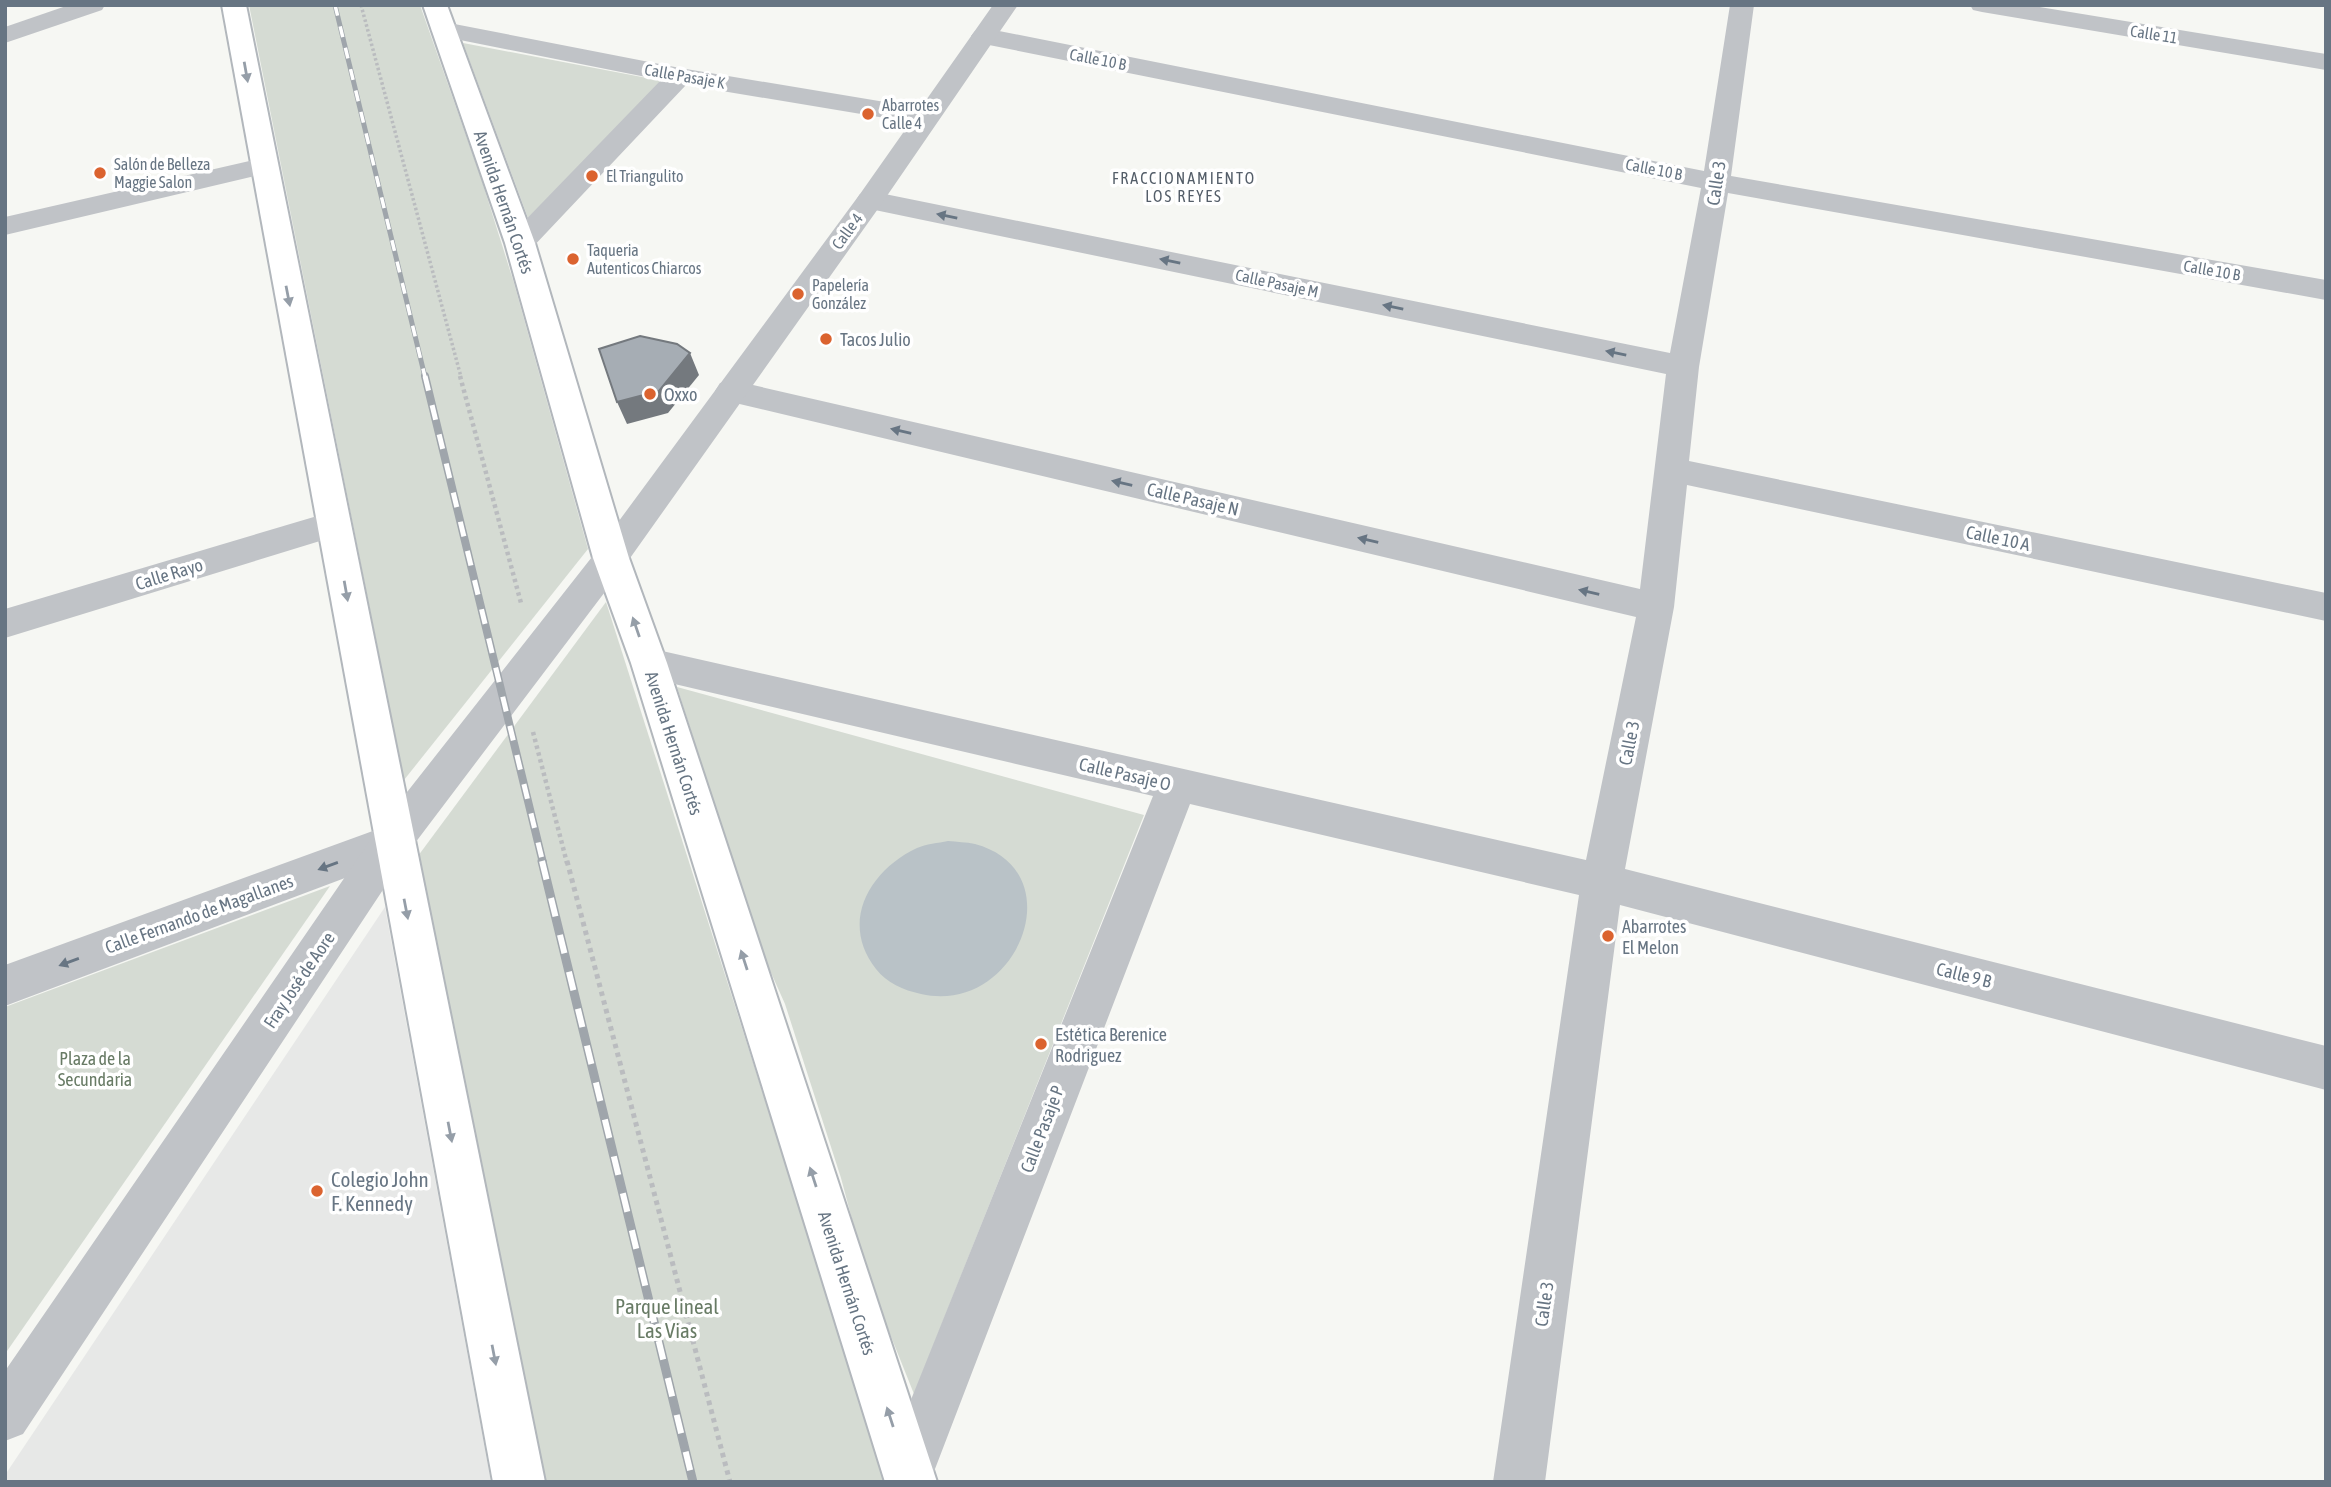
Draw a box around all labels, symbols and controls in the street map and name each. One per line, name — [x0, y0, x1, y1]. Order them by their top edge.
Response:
street label: Calle 11 — [2129, 21, 2179, 47]
street label: Calle 10 B — [1068, 45, 1128, 73]
street label: Calle Pasaje K — [643, 60, 727, 93]
one-way arrow — [241, 62, 252, 84]
place label: Abarrotes Calle 4 — [882, 96, 940, 132]
marker: Abarrotes Calle 4 — [860, 106, 876, 122]
street label: Avenida Hernán Cortés — [470, 128, 538, 276]
place label: Salón de Belleza Maggie Salon — [114, 155, 210, 192]
street label: Calle 10 B — [1624, 155, 1684, 183]
street label: Calle 3 — [1702, 159, 1730, 207]
marker: Salón de Belleza Maggie Salon — [92, 165, 108, 181]
place label: El Triangulito — [606, 167, 683, 186]
marker: El Triangulito — [584, 168, 600, 184]
district label: FRACCIONAMIENTO LOS REYES — [1112, 169, 1256, 205]
street label: Calle 4 — [828, 210, 866, 252]
one-way arrow — [936, 210, 958, 221]
place label: Taqueria Autenticos Chiarcos — [587, 241, 702, 277]
marker: Taqueria Autenticos Chiarcos — [565, 251, 581, 267]
one-way arrow — [1159, 256, 1181, 267]
street label: Calle 10 B — [2182, 256, 2242, 284]
street label: Calle Pasaje M — [1234, 265, 1320, 302]
place label: Papelería González — [812, 276, 869, 312]
one-way arrow — [283, 285, 294, 307]
marker: Papelería González — [790, 286, 806, 302]
one-way arrow — [1382, 302, 1404, 313]
place label: Tacos Julio — [840, 329, 911, 350]
marker: Tacos Julio — [818, 331, 834, 347]
one-way arrow — [1605, 347, 1627, 358]
place label: Oxxo — [664, 384, 697, 405]
marker: Oxxo — [642, 386, 658, 402]
one-way arrow — [890, 425, 912, 436]
one-way arrow — [1111, 477, 1133, 488]
street label: Calle Pasaje N — [1145, 478, 1241, 520]
street label: Calle 10 A — [1964, 521, 2032, 555]
one-way arrow — [1357, 534, 1379, 545]
street label: Calle Rayo — [133, 554, 205, 594]
one-way arrow — [341, 580, 352, 602]
one-way arrow — [1578, 586, 1600, 597]
one-way arrow — [630, 617, 641, 638]
street label: Avenida Hernán Cortés — [641, 668, 707, 818]
street label: Calle 3 — [1614, 719, 1644, 767]
street label: Calle Pasaje O — [1077, 753, 1173, 795]
one-way arrow — [318, 860, 339, 871]
street label: Calle Fernando de Magallanes — [102, 870, 296, 958]
one-way arrow — [400, 898, 411, 920]
place label: Abarrotes El Melon — [1622, 916, 1686, 958]
street label: Fray José de Aore — [259, 928, 339, 1032]
marker: Abarrotes El Melon — [1600, 928, 1616, 944]
one-way arrow — [738, 949, 749, 970]
one-way arrow — [59, 957, 80, 968]
street label: Calle 9 B — [1934, 958, 1994, 992]
place label: Estética Berenice Rodriguez — [1055, 1024, 1167, 1066]
marker: Estética Berenice Rodriguez — [1033, 1036, 1049, 1052]
park label: Plaza de la Secundaria — [58, 1048, 132, 1090]
street label: Calle Pasaje P — [1016, 1082, 1068, 1176]
one-way arrow — [444, 1121, 455, 1143]
one-way arrow — [808, 1166, 818, 1187]
place label: Colegio John F. Kennedy — [331, 1167, 429, 1215]
marker: Colegio John F. Kennedy — [309, 1183, 325, 1199]
street label: Avenida Hernán Cortés — [814, 1208, 880, 1358]
street label: Calle 3 — [1530, 1280, 1558, 1328]
park label: Parque lineal Las Vias — [615, 1294, 719, 1342]
one-way arrow — [488, 1344, 499, 1366]
one-way arrow — [884, 1406, 895, 1427]

